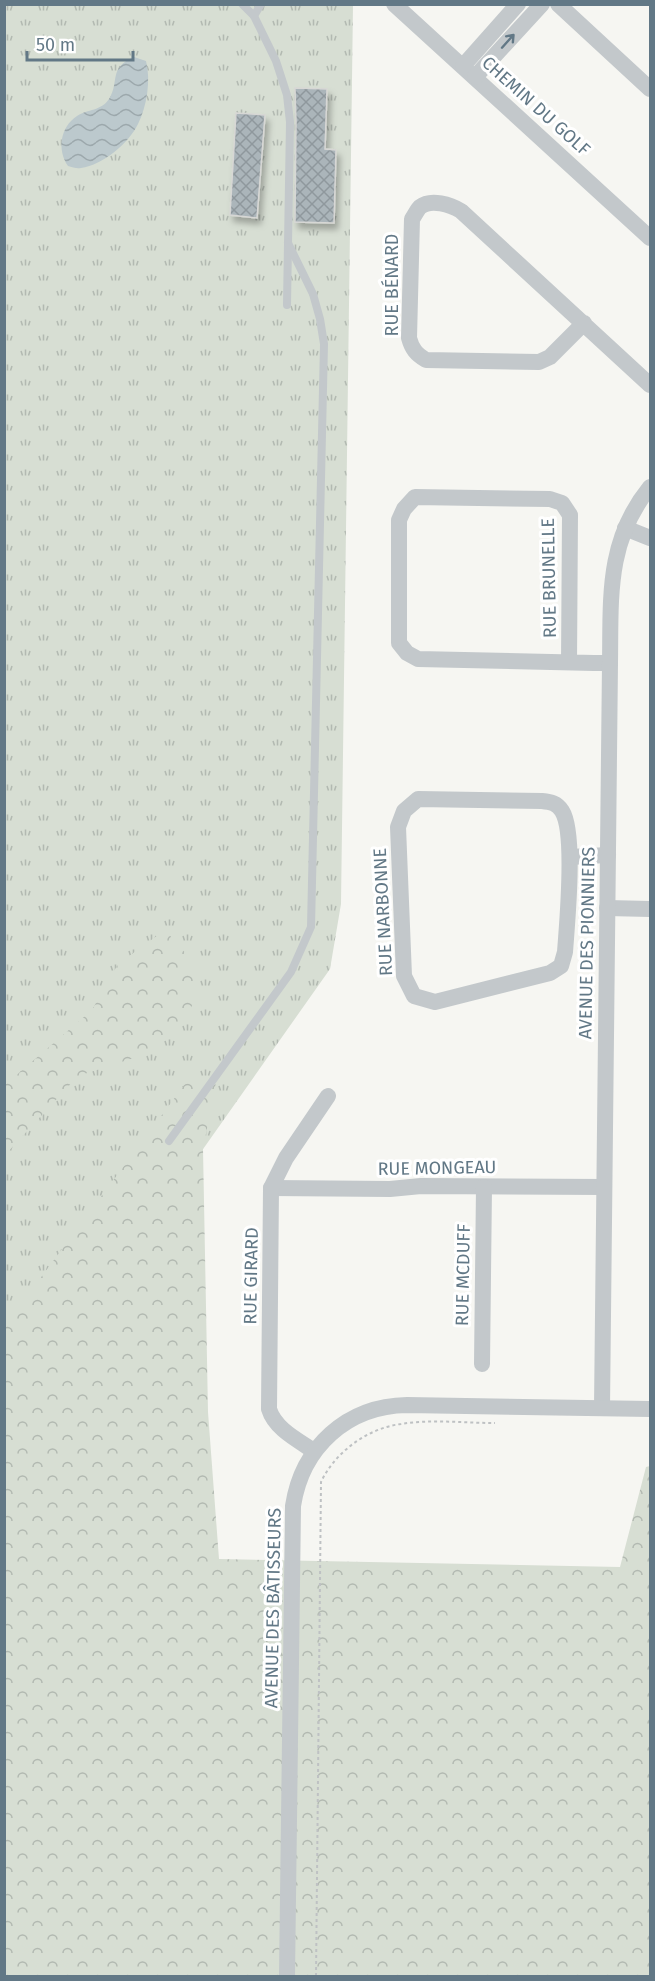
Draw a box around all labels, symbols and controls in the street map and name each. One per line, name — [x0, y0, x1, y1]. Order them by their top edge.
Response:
scale bar — [27, 24, 134, 62]
one-way arrow — [501, 33, 515, 48]
text: 50 m — [36, 34, 75, 56]
street label: CHEMIN DU GOLF — [477, 52, 595, 161]
street label: RUE BÉNARD — [380, 234, 403, 336]
street label: RUE BRUNELLE — [537, 518, 561, 638]
street label: RUE NARBONNE — [369, 847, 397, 977]
street label: AVENUE DES PIONNIERS — [574, 847, 600, 1039]
street label: RUE MONGEAU — [377, 1156, 497, 1180]
street label: RUE MCDUFF — [451, 1224, 475, 1326]
street label: RUE GIRARD — [239, 1227, 263, 1325]
street label: AVENUE DES BÂTISSEURS — [260, 1507, 286, 1708]

